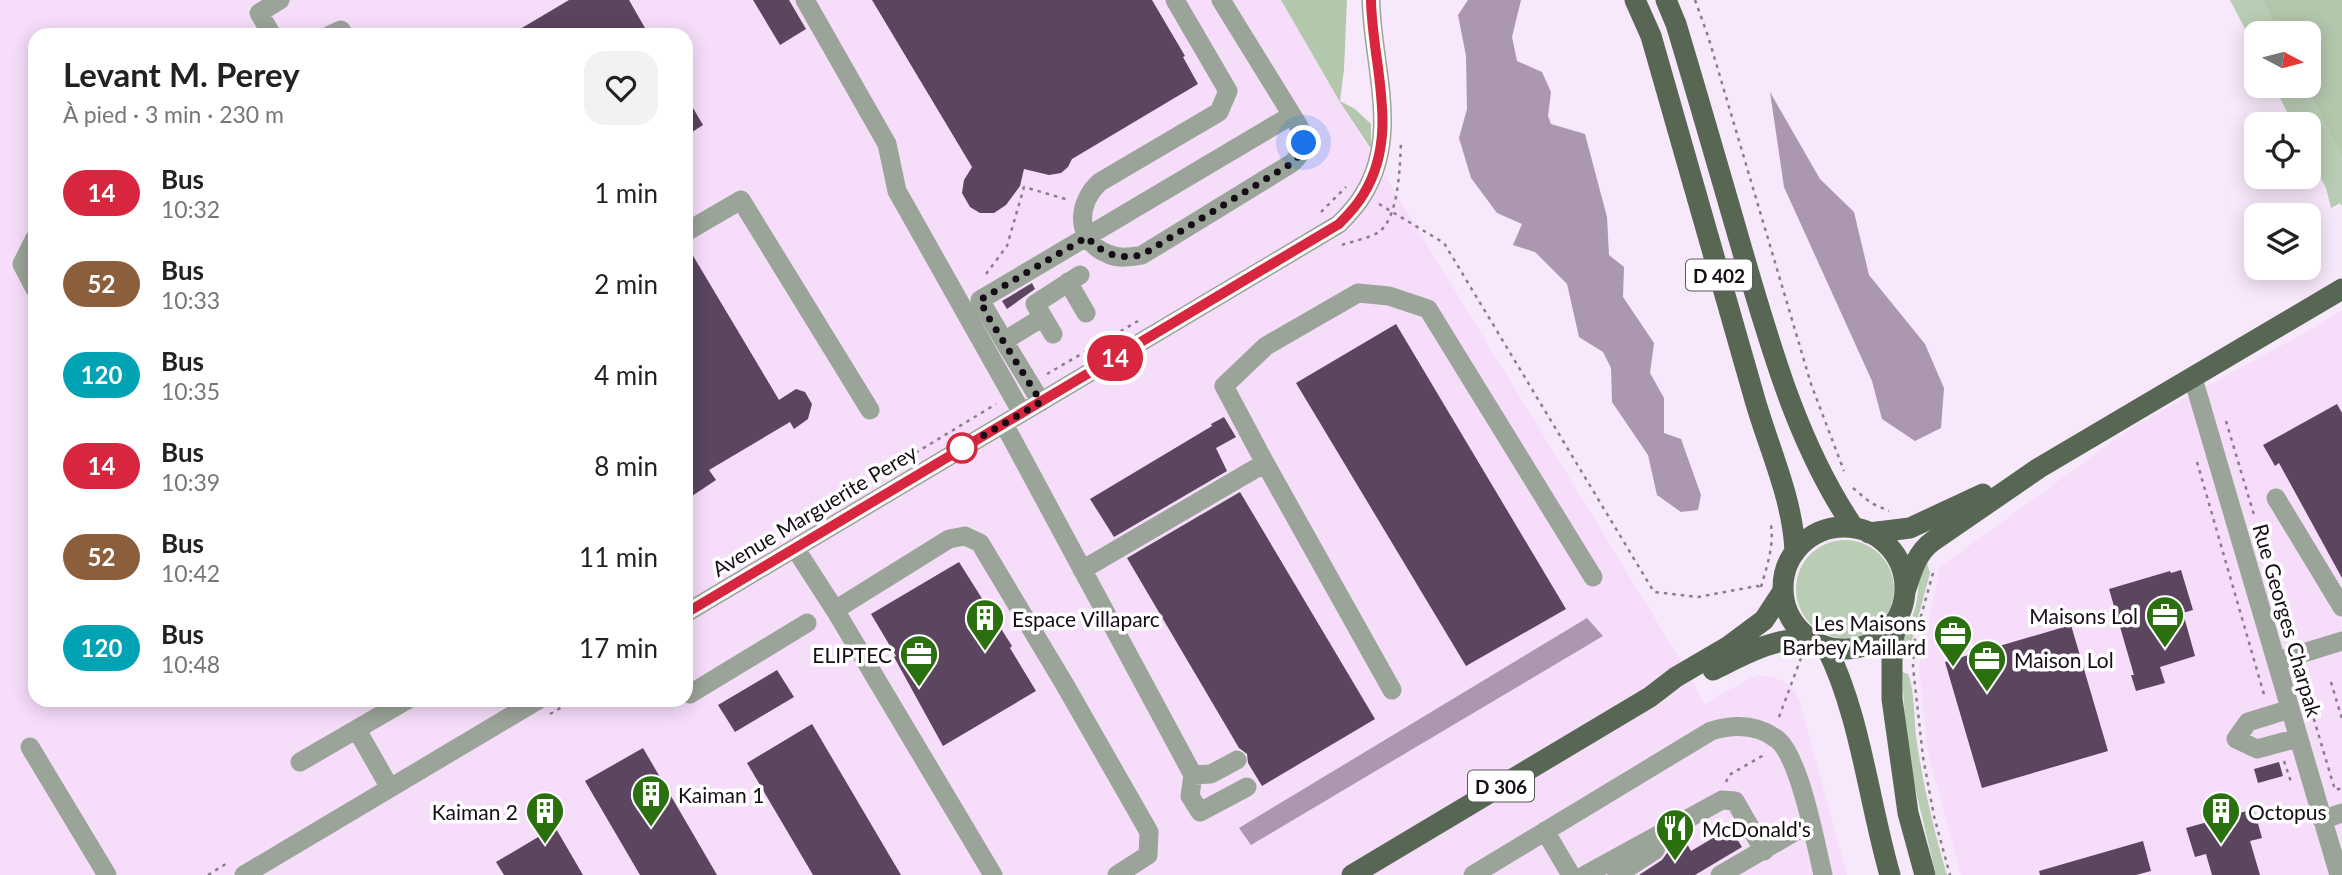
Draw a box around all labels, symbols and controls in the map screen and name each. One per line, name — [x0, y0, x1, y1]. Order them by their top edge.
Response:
north arrow — [2244, 21, 2320, 98]
map controls — [2244, 21, 2321, 280]
button: heart — [584, 51, 658, 125]
text: Levant M. Perey — [63, 54, 300, 94]
text: À pied · 3 min · 230 m — [63, 100, 284, 128]
button: locate — [2244, 112, 2321, 189]
your location — [1286, 125, 1321, 160]
text: Bus — [161, 163, 204, 195]
text: 1 min — [594, 177, 658, 209]
text: 14 — [88, 178, 115, 207]
text: 10:32 — [161, 195, 220, 223]
button: layers — [2244, 203, 2321, 280]
text: Bus — [161, 254, 204, 286]
road number: D 402 — [1686, 260, 1752, 290]
text: 2 min — [594, 268, 658, 300]
text: 52 — [88, 269, 115, 298]
text: 10:33 — [161, 286, 220, 314]
line badge: 14 — [1084, 335, 1146, 381]
text: 14 — [1101, 343, 1129, 372]
text: Bus — [161, 345, 204, 377]
text: 4 min — [594, 359, 658, 391]
text: 120 — [81, 360, 122, 389]
text: 10:35 — [161, 377, 220, 405]
unlabelled marker — [947, 433, 977, 463]
text: Bus — [161, 436, 204, 468]
street label: Avenue Marguerite Perey — [707, 439, 921, 581]
text: 8 min — [594, 450, 658, 482]
text: 14 — [88, 451, 115, 480]
text: 10:39 — [161, 468, 220, 496]
street label: Rue Georges Charpak — [2248, 521, 2328, 720]
text: Bus — [161, 527, 204, 559]
text: 11 min — [579, 541, 658, 573]
text: 52 — [88, 542, 115, 571]
text: 10:42 — [161, 559, 220, 587]
office icon: Maisons Lol — [2144, 594, 2186, 649]
building icon: Espace Villaparc — [964, 597, 1006, 652]
place label: Maisons Lol — [2029, 603, 2138, 628]
place label: Espace Villaparc — [1012, 606, 1160, 631]
place label: Les Maisons Barbey Maillard — [1782, 610, 1926, 659]
office icon: Les Maisons Barbey Maillard — [1932, 613, 1974, 668]
text: Bus — [161, 618, 204, 650]
text: 17 min — [579, 632, 658, 664]
text: 120 — [81, 633, 122, 662]
office icon: ELIPTEC — [898, 633, 940, 688]
office icon: Maison Lol — [1966, 638, 2008, 693]
place label: ELIPTEC — [812, 642, 892, 667]
place label: Maison Lol — [2014, 647, 2114, 672]
text: 10:48 — [161, 650, 220, 678]
road number: D 306 — [1468, 771, 1534, 802]
building icon: Kaiman 1 — [630, 773, 672, 828]
place label: Kaiman 1 — [678, 782, 764, 807]
building icon: Kaiman 2 — [524, 790, 566, 845]
building icon: Octopus — [2200, 790, 2242, 845]
place label: Kaiman 2 — [432, 799, 518, 824]
place label: Octopus — [2248, 799, 2327, 824]
restaurant icon: McDonald's — [1654, 807, 1696, 862]
place label: McDonald's — [1702, 816, 1811, 841]

